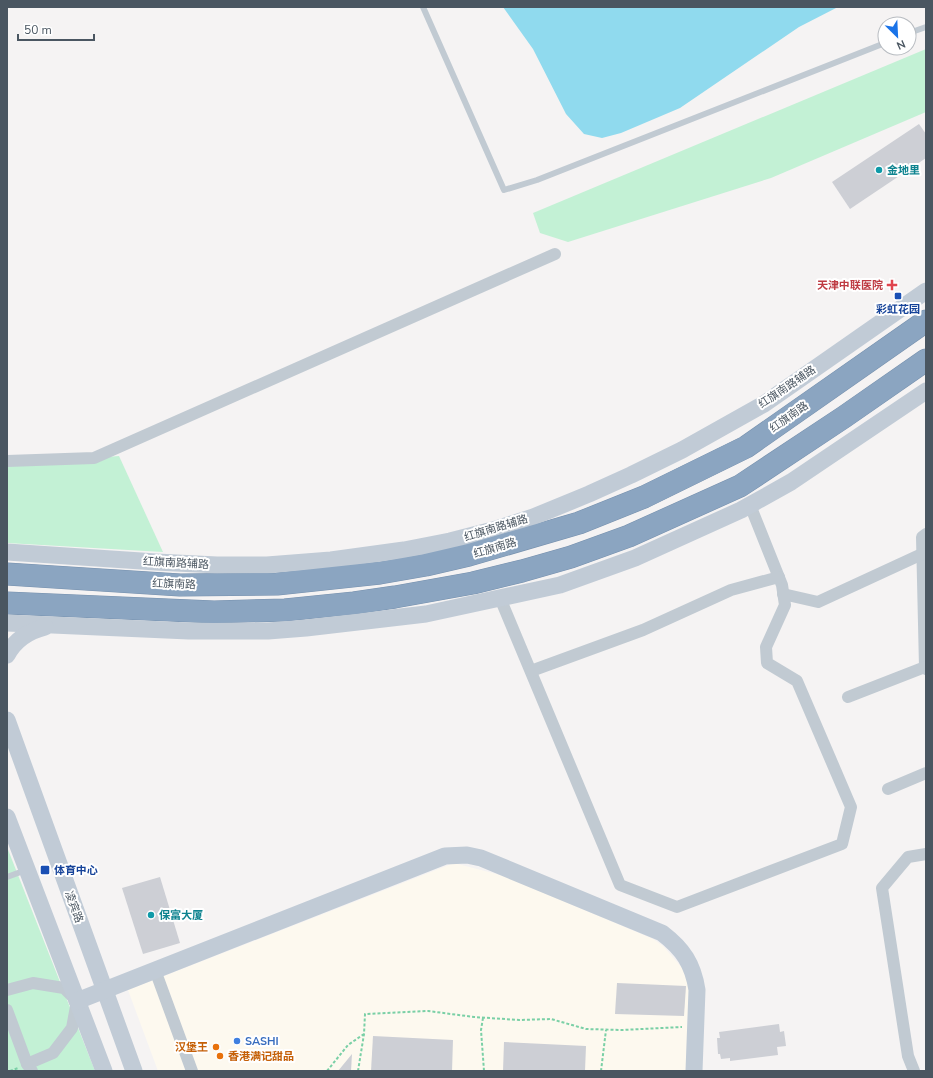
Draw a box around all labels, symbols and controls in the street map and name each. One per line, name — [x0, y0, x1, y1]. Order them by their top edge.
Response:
scale bar — [18, 16, 94, 42]
north arrow — [877, 16, 917, 56]
text: 50 m — [24, 22, 52, 38]
text: N — [894, 36, 908, 53]
place label: 金地里 — [887, 163, 920, 178]
marker: 金地里 — [874, 165, 884, 175]
place label: 天津中联医院 — [817, 278, 883, 293]
marker: 天津中联医院 — [886, 279, 898, 291]
marker: 彩虹花园 — [893, 291, 903, 301]
place label: 彩虹花园 — [876, 302, 920, 317]
street label: 红旗南路辅路 — [755, 362, 819, 412]
street label: 红旗南路 — [767, 398, 811, 436]
street label: 红旗南路辅路 — [462, 511, 530, 545]
street label: 红旗南路 — [472, 535, 518, 561]
street label: 红旗南路辅路 — [143, 554, 209, 572]
street label: 红旗南路 — [152, 576, 196, 592]
place label: 体育中心 — [54, 863, 98, 878]
marker: 体育中心 — [39, 864, 51, 876]
street label: 凌宾路 — [61, 889, 87, 925]
place label: 保富大厦 — [159, 908, 203, 923]
marker: 保富大厦 — [146, 910, 156, 920]
place label: SASHI — [245, 1034, 279, 1049]
marker: SASHI — [232, 1036, 242, 1046]
place label: 汉堡王 — [175, 1040, 208, 1055]
marker: 汉堡王 — [211, 1042, 221, 1052]
place label: 香港满记甜品 — [228, 1049, 294, 1064]
marker: 香港满记甜品 — [215, 1051, 225, 1061]

